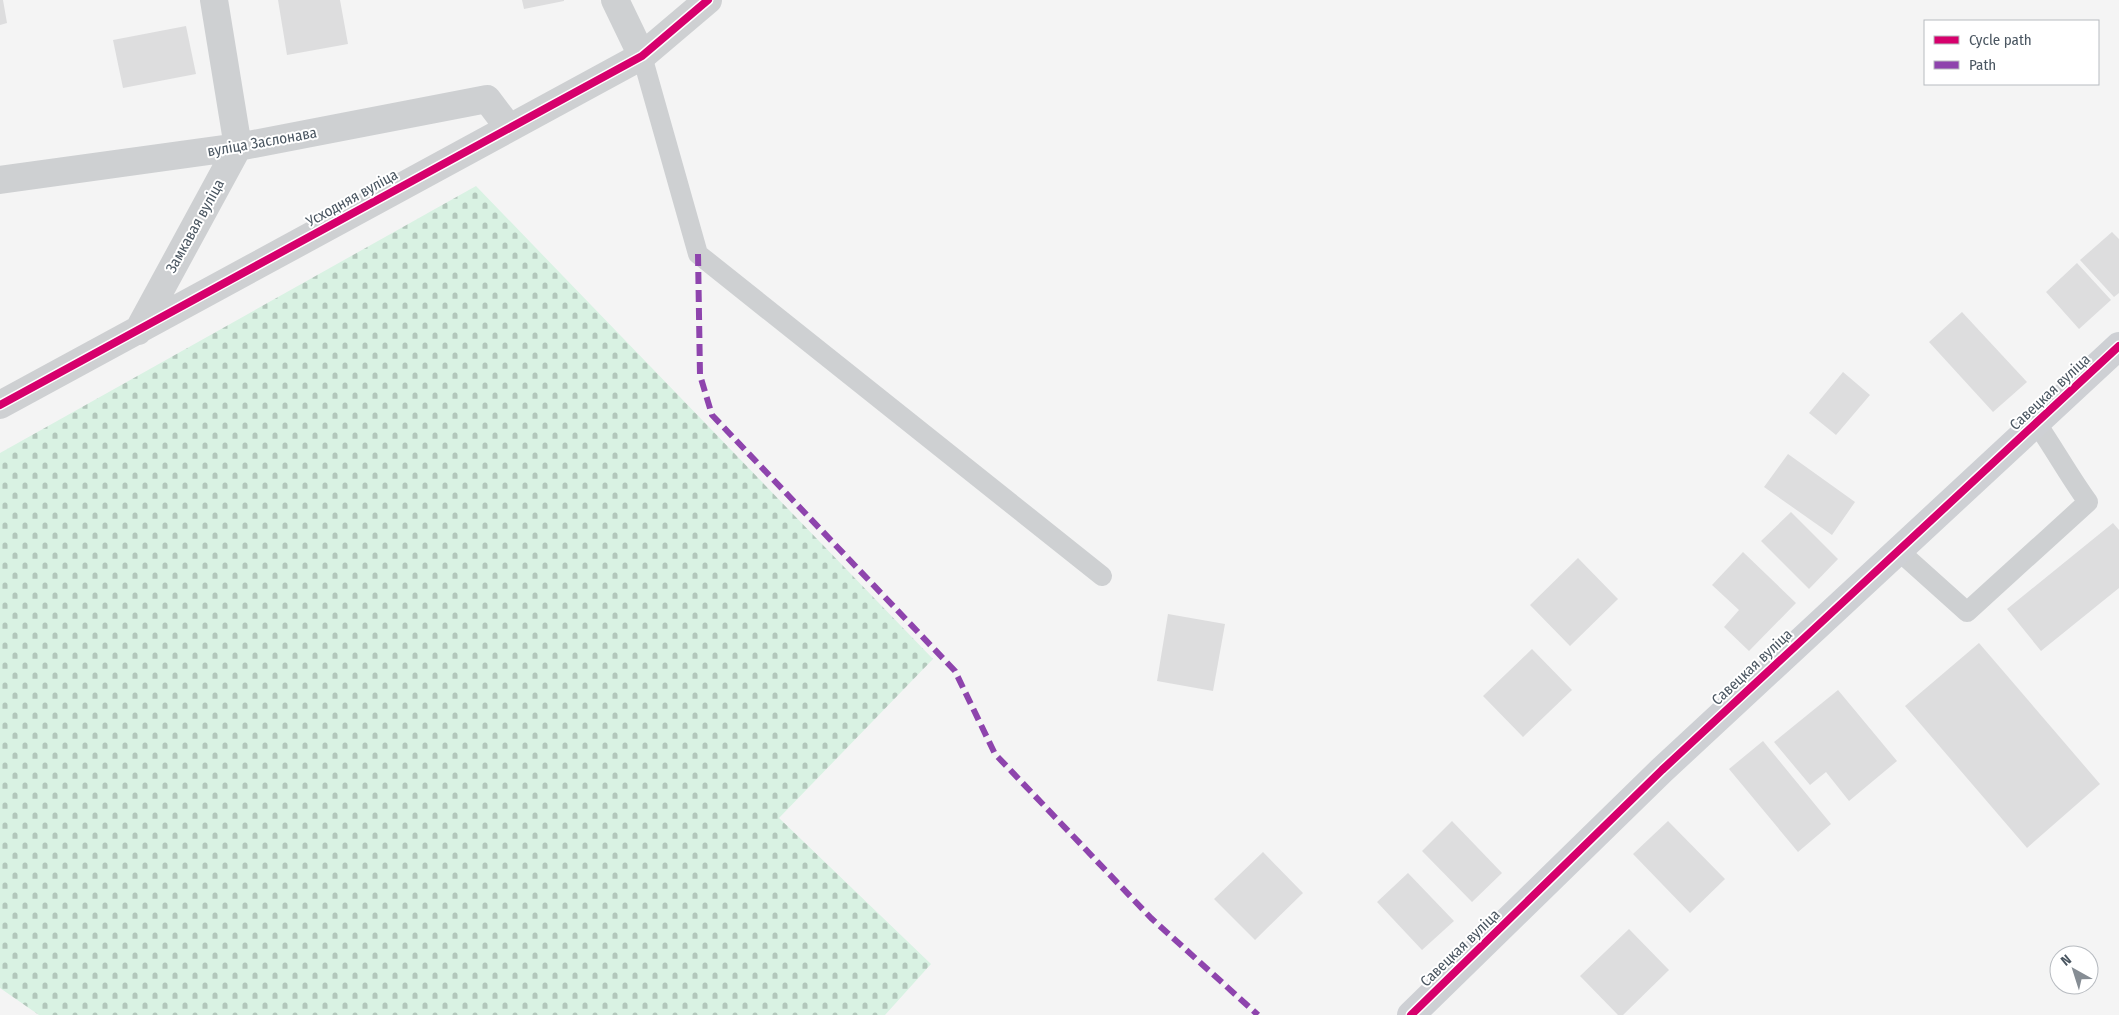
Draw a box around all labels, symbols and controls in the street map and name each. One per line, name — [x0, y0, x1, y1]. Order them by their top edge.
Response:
legend — [1924, 20, 2099, 85]
text: Cycle path — [1969, 31, 2032, 49]
text: Path — [1969, 56, 1996, 74]
street label: вуліца Заслонава — [206, 124, 318, 160]
street label: Усходняя вуліца — [302, 165, 401, 231]
street label: Замкавая вуліца — [162, 176, 228, 276]
street label: Савецкая вуліца — [2006, 350, 2094, 434]
street label: Савецкая вуліца — [1708, 625, 1796, 709]
street label: Савецкая вуліца — [1417, 906, 1503, 990]
north arrow — [2049, 945, 2099, 995]
text: N — [2058, 951, 2075, 970]

